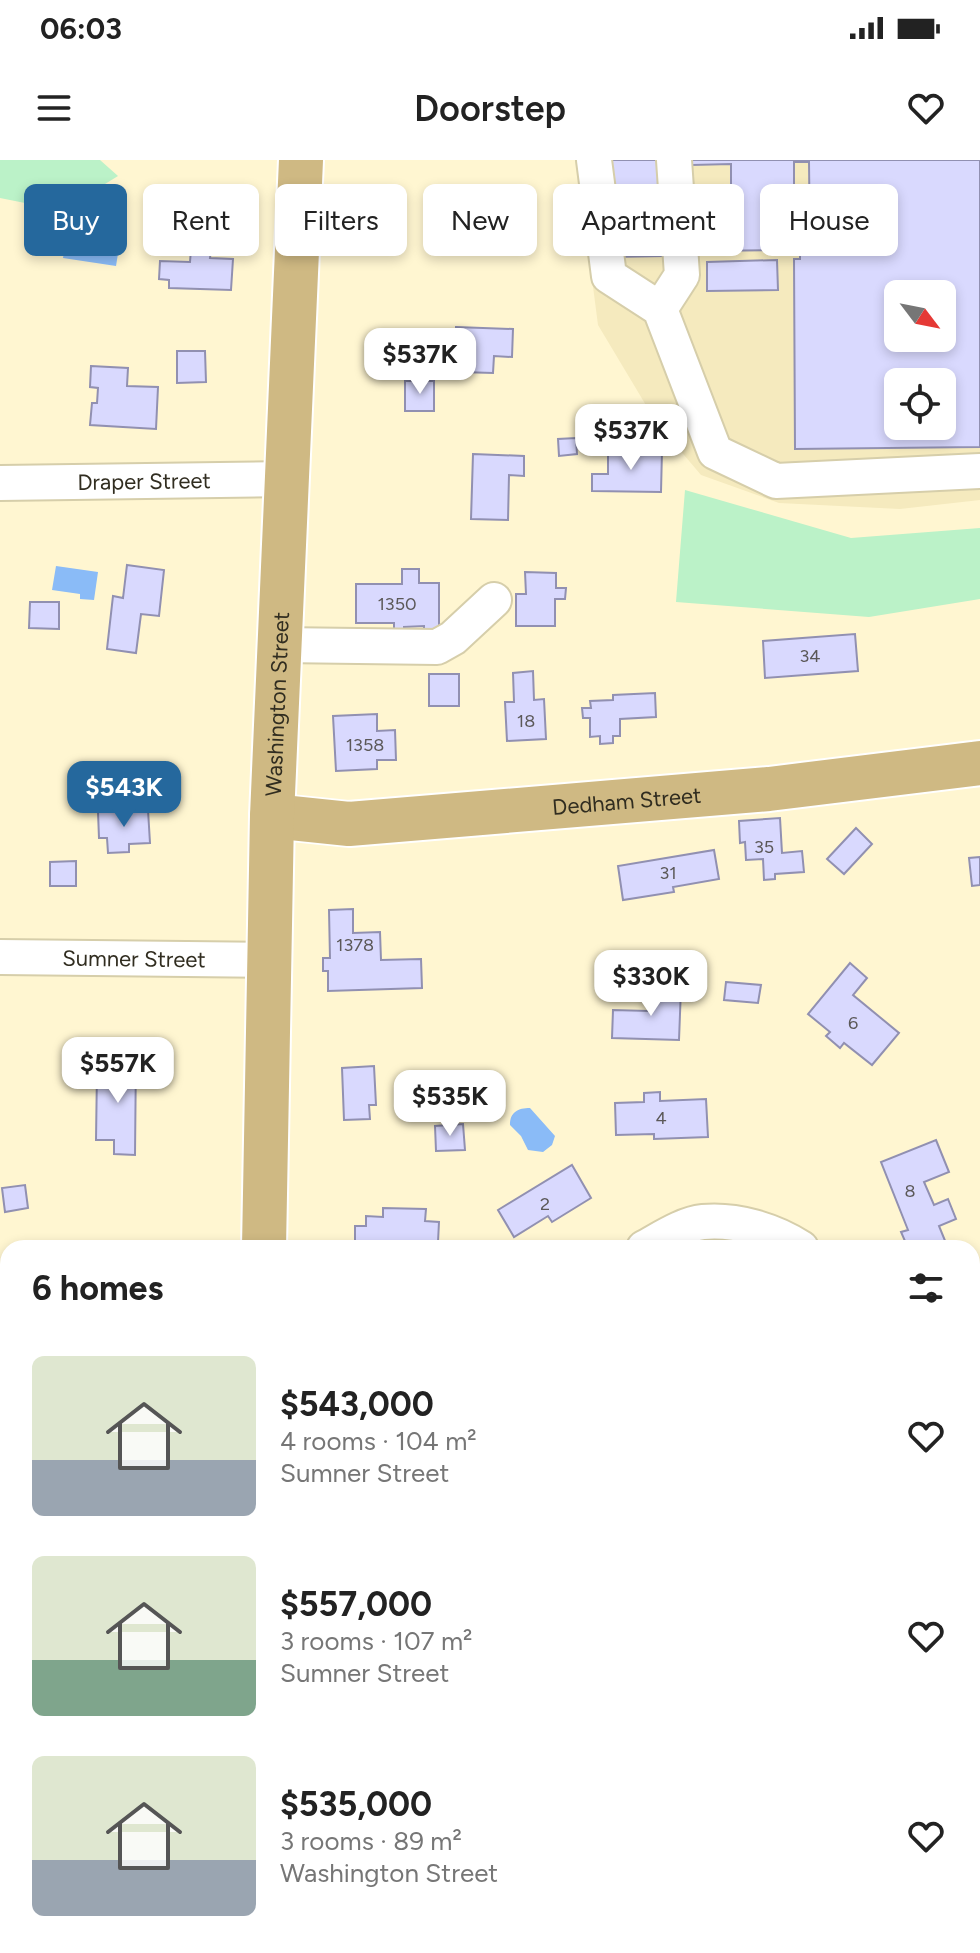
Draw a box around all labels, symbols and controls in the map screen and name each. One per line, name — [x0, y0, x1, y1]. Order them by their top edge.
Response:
text: 06:03 — [40, 10, 122, 47]
icon: menu — [32, 86, 76, 130]
icon: heart — [904, 86, 948, 130]
text: Doorstep — [414, 87, 566, 130]
chip: Buy — [24, 184, 127, 256]
chip: Rent — [143, 184, 259, 256]
chip: Filters — [275, 184, 407, 256]
chip: New — [423, 184, 537, 256]
chip: Apartment — [553, 184, 744, 256]
chip: House — [760, 184, 898, 256]
north arrow — [884, 280, 956, 352]
map controls — [884, 280, 956, 440]
pin: $537K — [364, 328, 476, 396]
text: $537K — [382, 338, 458, 370]
button: locate — [884, 368, 956, 440]
pin: $537K — [575, 404, 687, 472]
text: $537K — [593, 414, 669, 446]
street label: Draper Street — [77, 467, 211, 496]
house number: 1350 — [377, 593, 417, 615]
street label: Washington Street — [260, 611, 295, 797]
house number: 34 — [800, 645, 820, 667]
house number: 18 — [517, 710, 535, 732]
house number: 1358 — [346, 734, 384, 756]
pin: $543K — [68, 761, 180, 829]
text: $543K — [85, 771, 163, 803]
street label: Dedham Street — [551, 782, 702, 821]
house number: 35 — [754, 836, 774, 858]
house number: 31 — [659, 862, 677, 884]
house number: 1378 — [336, 934, 374, 956]
street label: Sumner Street — [62, 945, 206, 973]
pin: $330K — [595, 950, 707, 1018]
text: $330K — [612, 960, 690, 992]
house number: 6 — [848, 1012, 858, 1034]
pin: $557K — [62, 1037, 174, 1105]
text: $557K — [80, 1047, 156, 1079]
pin: $535K — [394, 1070, 506, 1138]
text: $535K — [412, 1080, 488, 1112]
house number: 4 — [655, 1107, 667, 1129]
house number: 8 — [904, 1180, 916, 1202]
house number: 2 — [540, 1193, 550, 1215]
icon: filters — [904, 1266, 948, 1310]
text: 6 homes — [32, 1268, 163, 1309]
text: $543,000 — [280, 1384, 434, 1425]
icon: home — [96, 1388, 192, 1484]
icon: heart — [904, 1414, 948, 1458]
text: 4 rooms · 104 m² — [280, 1425, 477, 1457]
text: Sumner Street — [280, 1457, 449, 1489]
text: $557,000 — [280, 1584, 432, 1625]
icon: home — [96, 1588, 192, 1684]
icon: heart — [904, 1614, 948, 1658]
text: 3 rooms · 107 m² — [280, 1625, 473, 1657]
text: Sumner Street — [280, 1657, 449, 1689]
text: $535,000 — [280, 1784, 432, 1825]
icon: home — [96, 1788, 192, 1884]
icon: heart — [904, 1814, 948, 1858]
text: 3 rooms · 89 m² — [280, 1825, 462, 1857]
text: Washington Street — [280, 1857, 498, 1889]

